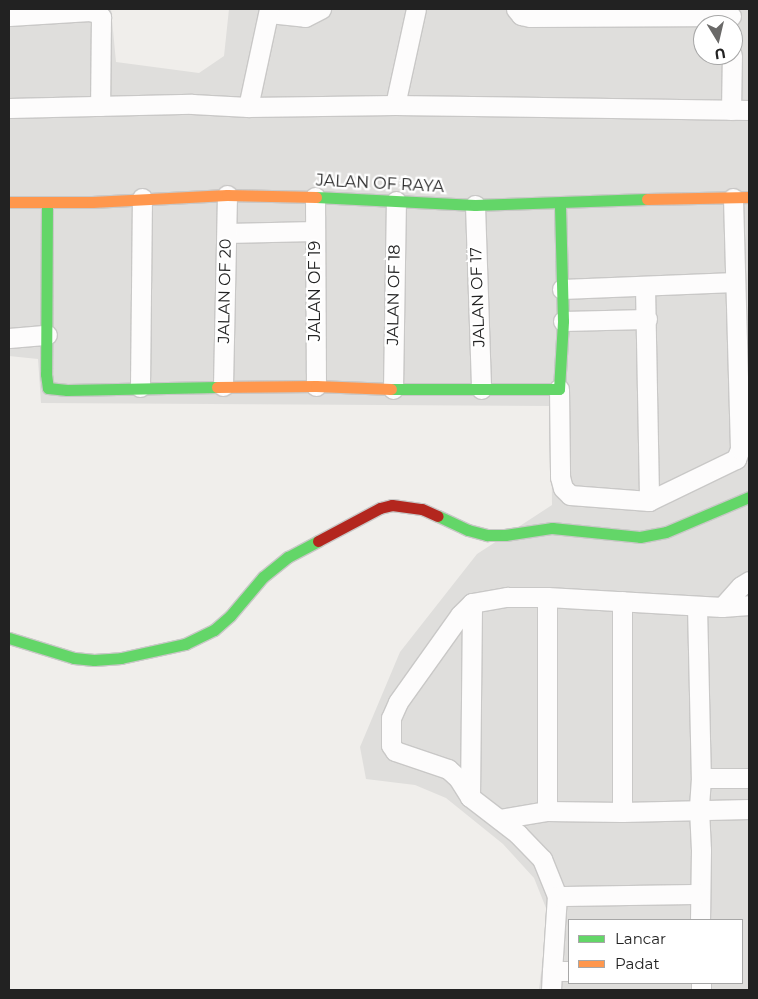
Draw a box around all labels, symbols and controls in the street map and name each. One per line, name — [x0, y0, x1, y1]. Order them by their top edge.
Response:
north arrow — [693, 15, 743, 65]
text: U — [713, 44, 727, 64]
street label: JALAN OF RAYA — [315, 171, 445, 197]
street label: JALAN OF 20 — [214, 238, 236, 344]
street label: JALAN OF 19 — [305, 241, 325, 341]
street label: JALAN OF 18 — [384, 244, 404, 346]
street label: JALAN OF 17 — [467, 247, 489, 347]
legend — [568, 919, 743, 984]
text: Lancar — [615, 929, 666, 948]
text: Padat — [615, 954, 660, 973]

